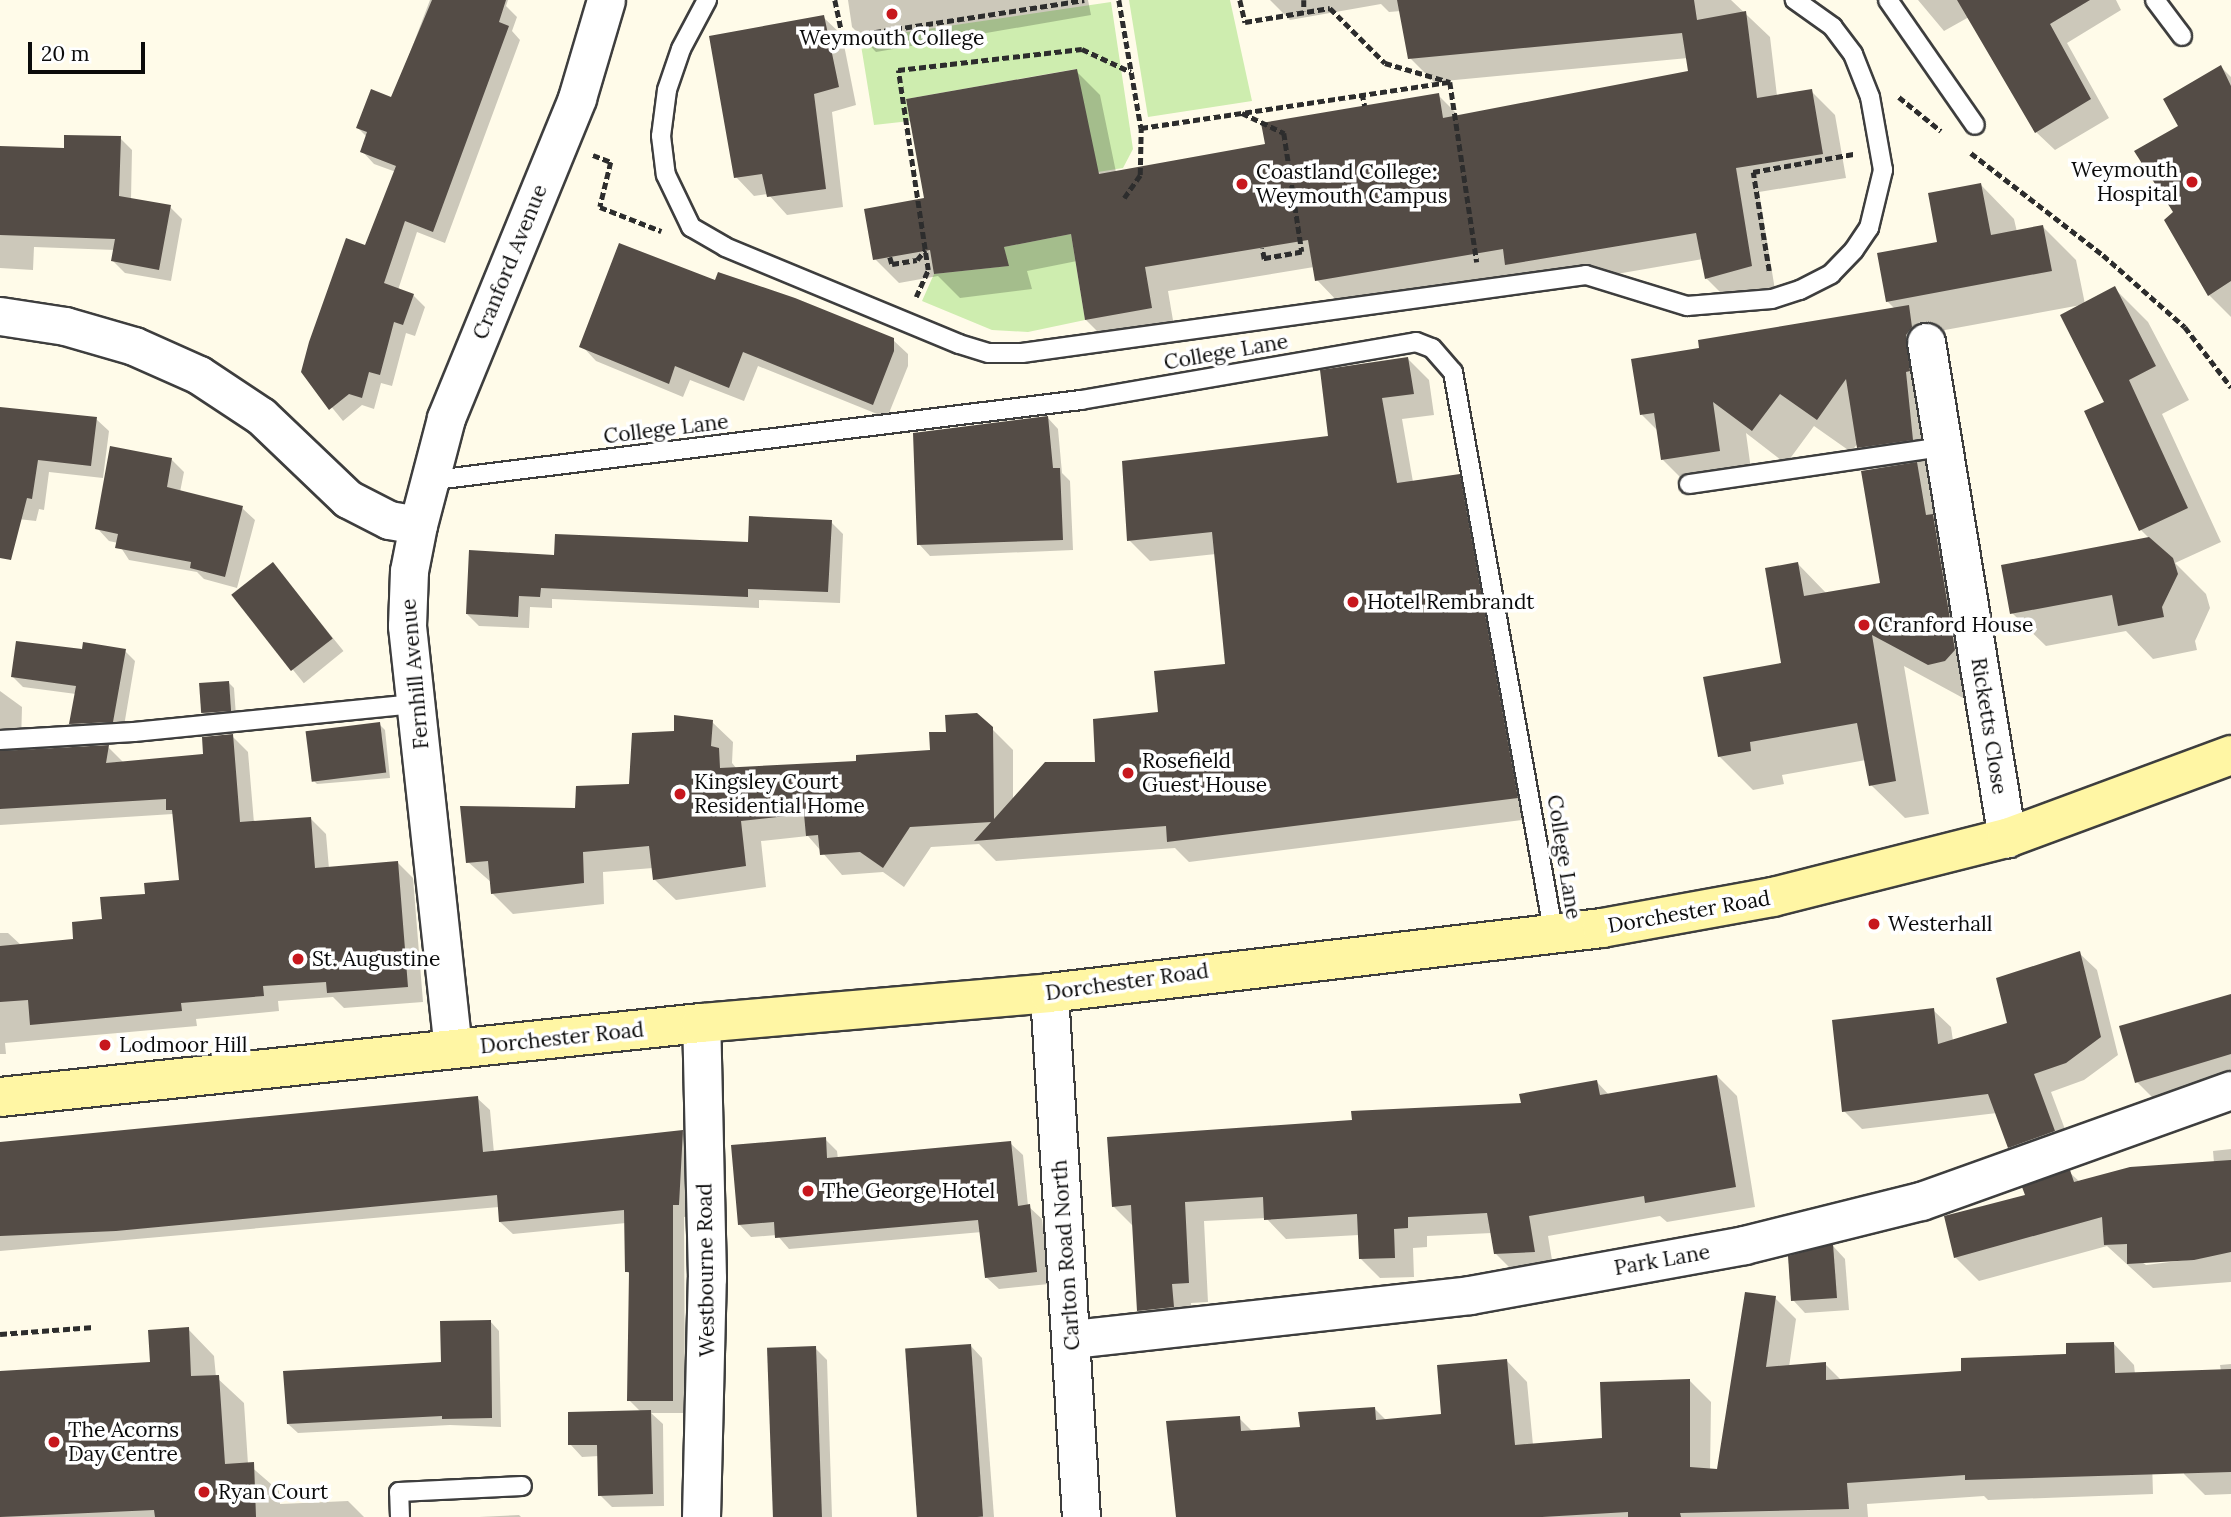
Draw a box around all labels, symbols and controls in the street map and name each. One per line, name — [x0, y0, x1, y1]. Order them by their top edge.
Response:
marker: Weymouth College — [884, 6, 900, 22]
place label: Weymouth College — [800, 25, 984, 51]
scale bar — [32, 28, 149, 72]
text: 20 m — [41, 40, 90, 67]
place label: Weymouth Hospital — [2071, 157, 2178, 207]
place label: Coastland College: Weymouth Campus — [1256, 159, 1447, 209]
marker: Weymouth Hospital — [2184, 174, 2200, 190]
marker: Coastland College: Weymouth Campus — [1234, 176, 1250, 192]
street label: Cranford Avenue — [467, 181, 553, 343]
street label: College Lane — [1162, 329, 1290, 375]
street label: College Lane — [602, 409, 730, 449]
place label: Hotel Rembrandt — [1367, 589, 1534, 615]
marker: Hotel Rembrandt — [1345, 594, 1361, 610]
street label: Fernhill Avenue — [396, 598, 434, 750]
place label: Cranford House — [1878, 612, 2033, 638]
marker: Cranford House — [1856, 617, 1872, 633]
street label: Ricketts Close — [1966, 656, 2012, 796]
place label: Rosefield Guest House — [1142, 748, 1267, 798]
marker: Rosefield Guest House — [1120, 765, 1136, 781]
place label: Kingsley Court Residential Home — [694, 769, 865, 819]
marker: Kingsley Court Residential Home — [672, 786, 688, 802]
street label: College Lane — [1542, 793, 1586, 921]
street label: Dorchester Road — [1606, 885, 1772, 939]
place label: Westerhall — [1888, 911, 1993, 937]
marker: Westerhall — [1866, 916, 1882, 932]
place label: St. Augustine — [312, 946, 440, 972]
marker: St. Augustine — [290, 951, 306, 967]
street label: Dorchester Road — [1044, 958, 1210, 1006]
street label: Dorchester Road — [479, 1017, 645, 1059]
place label: Lodmoor Hill — [119, 1032, 247, 1058]
marker: Lodmoor Hill — [97, 1037, 113, 1053]
street label: Carlton Road North — [1047, 1159, 1085, 1351]
place label: The George Hotel — [822, 1178, 995, 1204]
street label: Westbourne Road — [692, 1183, 720, 1357]
marker: The George Hotel — [800, 1183, 816, 1199]
street label: Park Lane — [1612, 1239, 1712, 1281]
place label: The Acorns Day Centre — [68, 1417, 179, 1467]
marker: The Acorns Day Centre — [46, 1434, 62, 1450]
place label: Ryan Court — [218, 1479, 328, 1505]
marker: Ryan Court — [196, 1484, 212, 1500]

